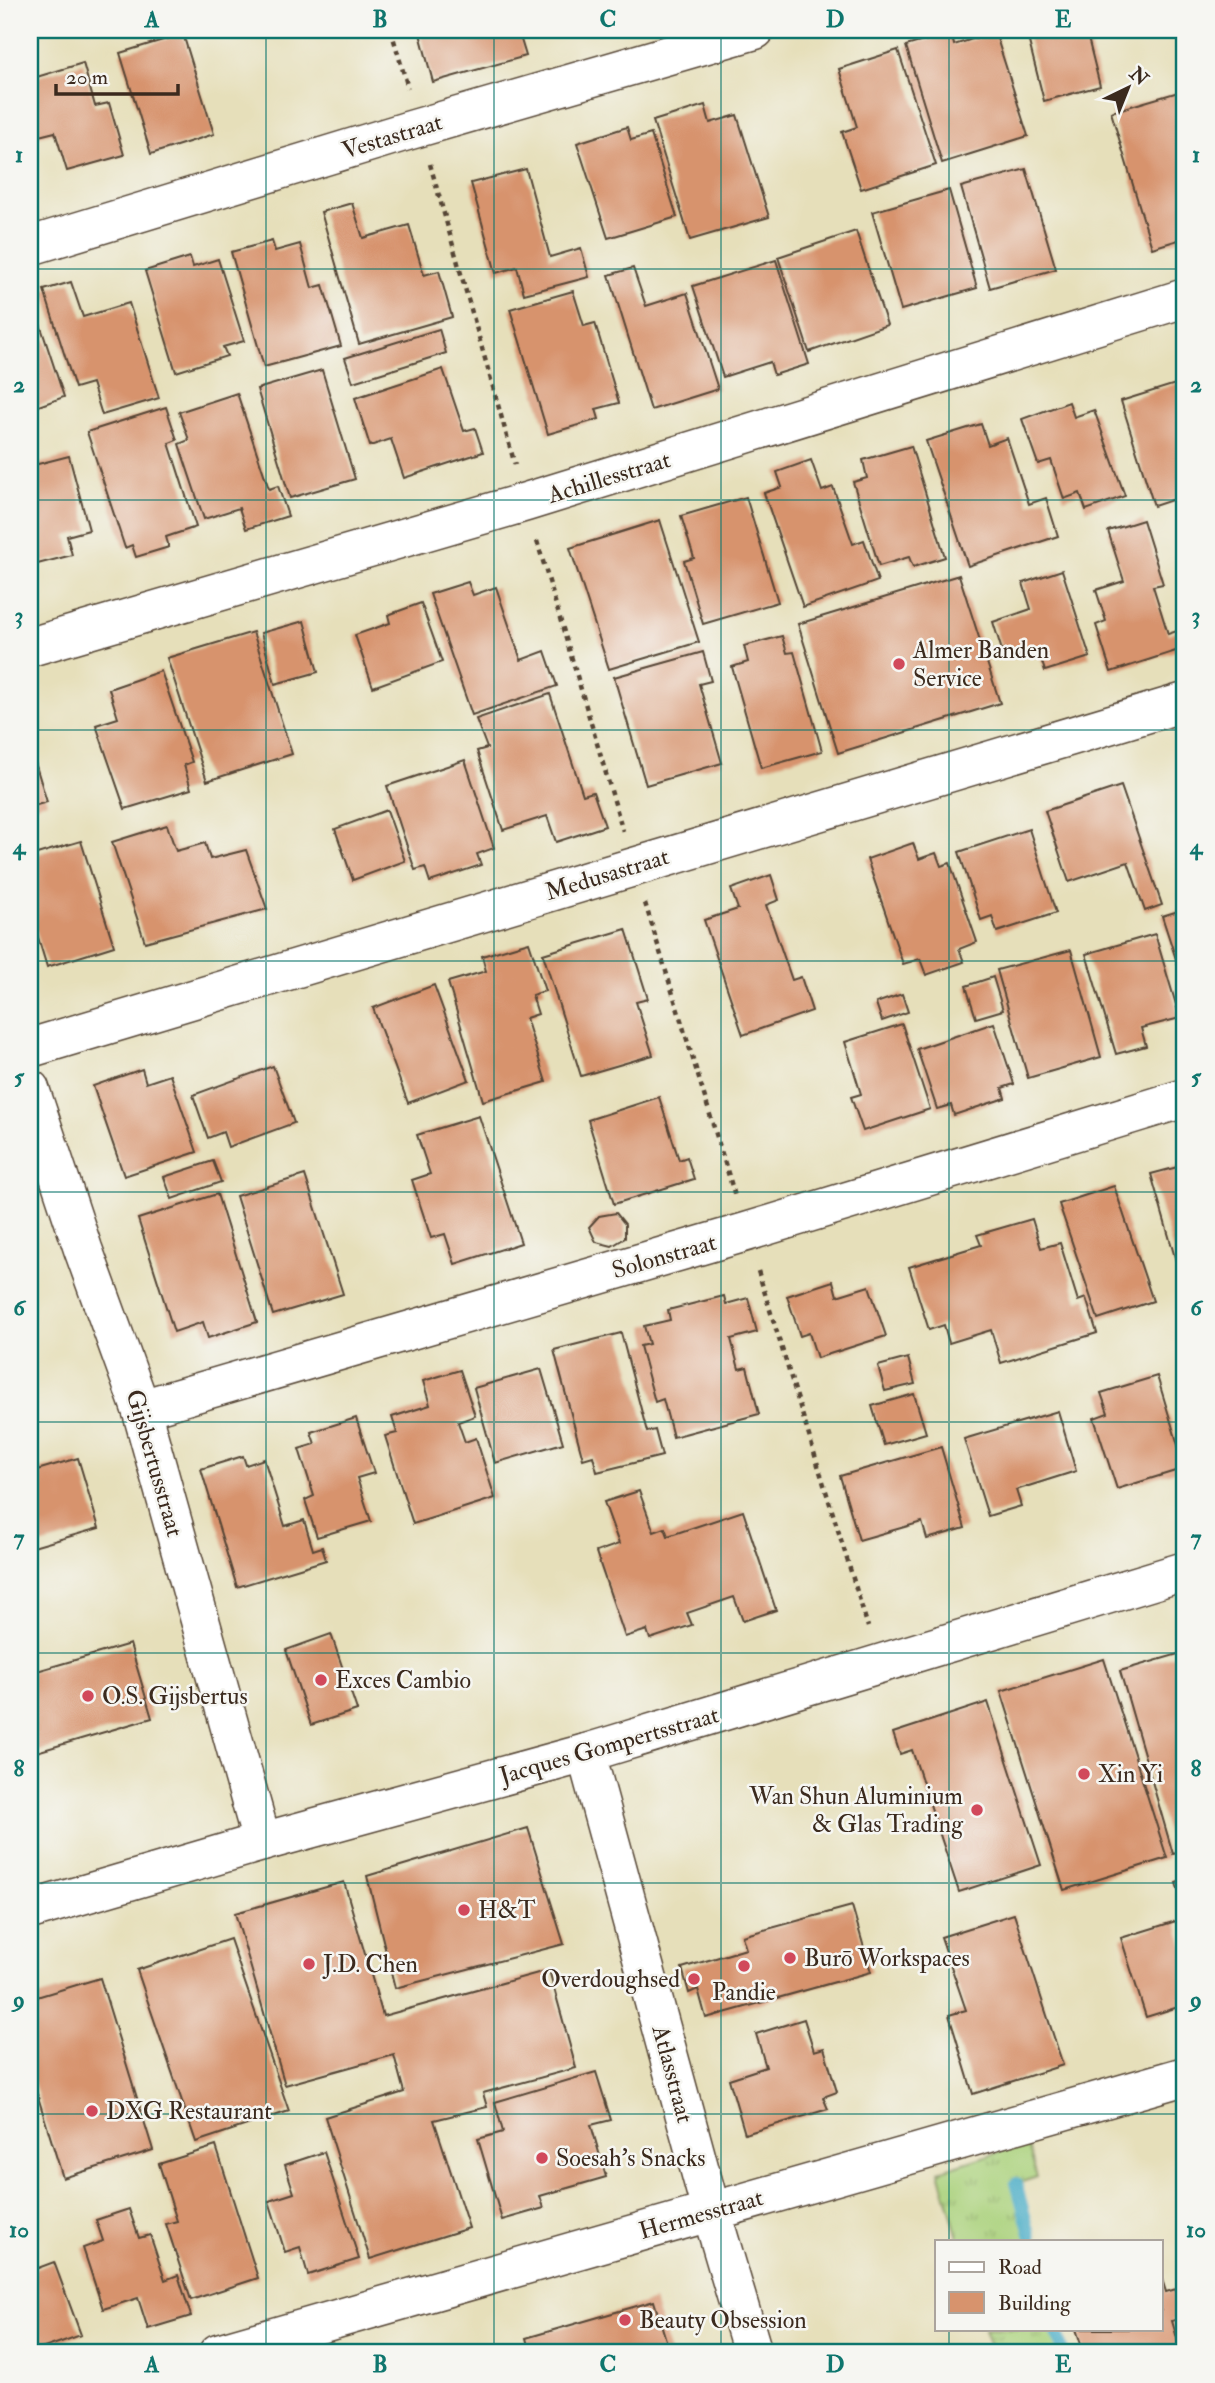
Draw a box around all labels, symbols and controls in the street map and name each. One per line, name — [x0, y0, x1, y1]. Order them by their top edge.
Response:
text: A — [144, 5, 160, 34]
text: B — [372, 5, 388, 34]
text: C — [600, 5, 616, 34]
text: D — [826, 5, 844, 34]
text: E — [1055, 5, 1072, 34]
scale bar — [56, 52, 178, 96]
north arrow — [1092, 52, 1162, 122]
text: N — [1124, 61, 1154, 92]
text: 20 m — [66, 64, 108, 91]
street label: Vestastraat — [338, 106, 446, 166]
text: 1 — [15, 140, 23, 169]
text: 1 — [1192, 140, 1200, 169]
text: 2 — [13, 370, 25, 399]
text: 2 — [1190, 370, 1202, 399]
street label: Achillesstraat — [543, 444, 675, 511]
text: 3 — [15, 601, 23, 630]
text: 3 — [1192, 601, 1200, 630]
place label: Almer Banden Service — [912, 635, 1049, 694]
marker: Almer Banden Service — [891, 656, 907, 672]
text: 4 — [12, 832, 27, 861]
text: 4 — [1189, 832, 1204, 861]
street label: Medusastraat — [542, 841, 673, 908]
text: 5 — [14, 1062, 25, 1091]
text: 5 — [1191, 1062, 1202, 1091]
street label: Solonstraat — [608, 1227, 720, 1286]
text: 6 — [13, 1293, 27, 1322]
text: 6 — [1190, 1293, 1204, 1322]
street label: Gijsbertusstraat — [119, 1386, 190, 1541]
text: 7 — [14, 1523, 25, 1552]
text: 7 — [1191, 1523, 1202, 1552]
place label: Exces Cambio — [335, 1665, 471, 1696]
marker: Exces Cambio — [313, 1672, 329, 1688]
place label: O.S. Gijsbertus — [102, 1681, 248, 1712]
marker: O.S. Gijsbertus — [80, 1688, 96, 1704]
street label: Jacques Gompertsstraat — [495, 1699, 723, 1792]
text: 8 — [14, 1754, 25, 1783]
text: 8 — [1191, 1754, 1202, 1783]
place label: Xin Yi — [1098, 1759, 1163, 1790]
marker: Xin Yi — [1076, 1766, 1092, 1782]
place label: Wan Shun Aluminium & Glas Trading — [748, 1781, 964, 1840]
marker: Wan Shun Aluminium & Glas Trading — [969, 1802, 985, 1818]
place label: H&T — [478, 1895, 536, 1926]
marker: H&T — [456, 1902, 472, 1918]
place label: Burō Workspaces — [804, 1943, 970, 1974]
place label: J.D. Chen — [322, 1949, 418, 1980]
marker: Burō Workspaces — [782, 1950, 798, 1966]
marker: J.D. Chen — [301, 1956, 317, 1972]
marker: Pandie — [736, 1958, 752, 1974]
place label: Overdoughsed — [541, 1964, 680, 1995]
marker: Overdoughsed — [686, 1971, 702, 1987]
place label: Pandie — [712, 1977, 776, 2008]
text: 9 — [11, 1985, 25, 2014]
text: 9 — [1188, 1985, 1202, 2014]
street label: Atlasstraat — [644, 2021, 700, 2127]
place label: DXG Restaurant — [106, 2096, 272, 2127]
marker: DXG Restaurant — [84, 2103, 100, 2119]
place label: Soesah's Snacks — [556, 2143, 705, 2174]
marker: Soesah's Snacks — [534, 2150, 550, 2166]
street label: Hermesstraat — [636, 2182, 767, 2247]
text: 10 — [9, 2215, 29, 2244]
text: 10 — [1186, 2215, 1206, 2244]
legend — [935, 2240, 1162, 2330]
text: Road — [998, 2254, 1043, 2281]
text: Building — [998, 2290, 1071, 2317]
place label: Beauty Obsession — [639, 2305, 807, 2336]
marker: Beauty Obsession — [617, 2312, 633, 2328]
text: A — [144, 2350, 160, 2379]
text: B — [372, 2350, 388, 2379]
text: C — [600, 2350, 616, 2379]
text: D — [826, 2350, 844, 2379]
text: E — [1055, 2350, 1072, 2379]

